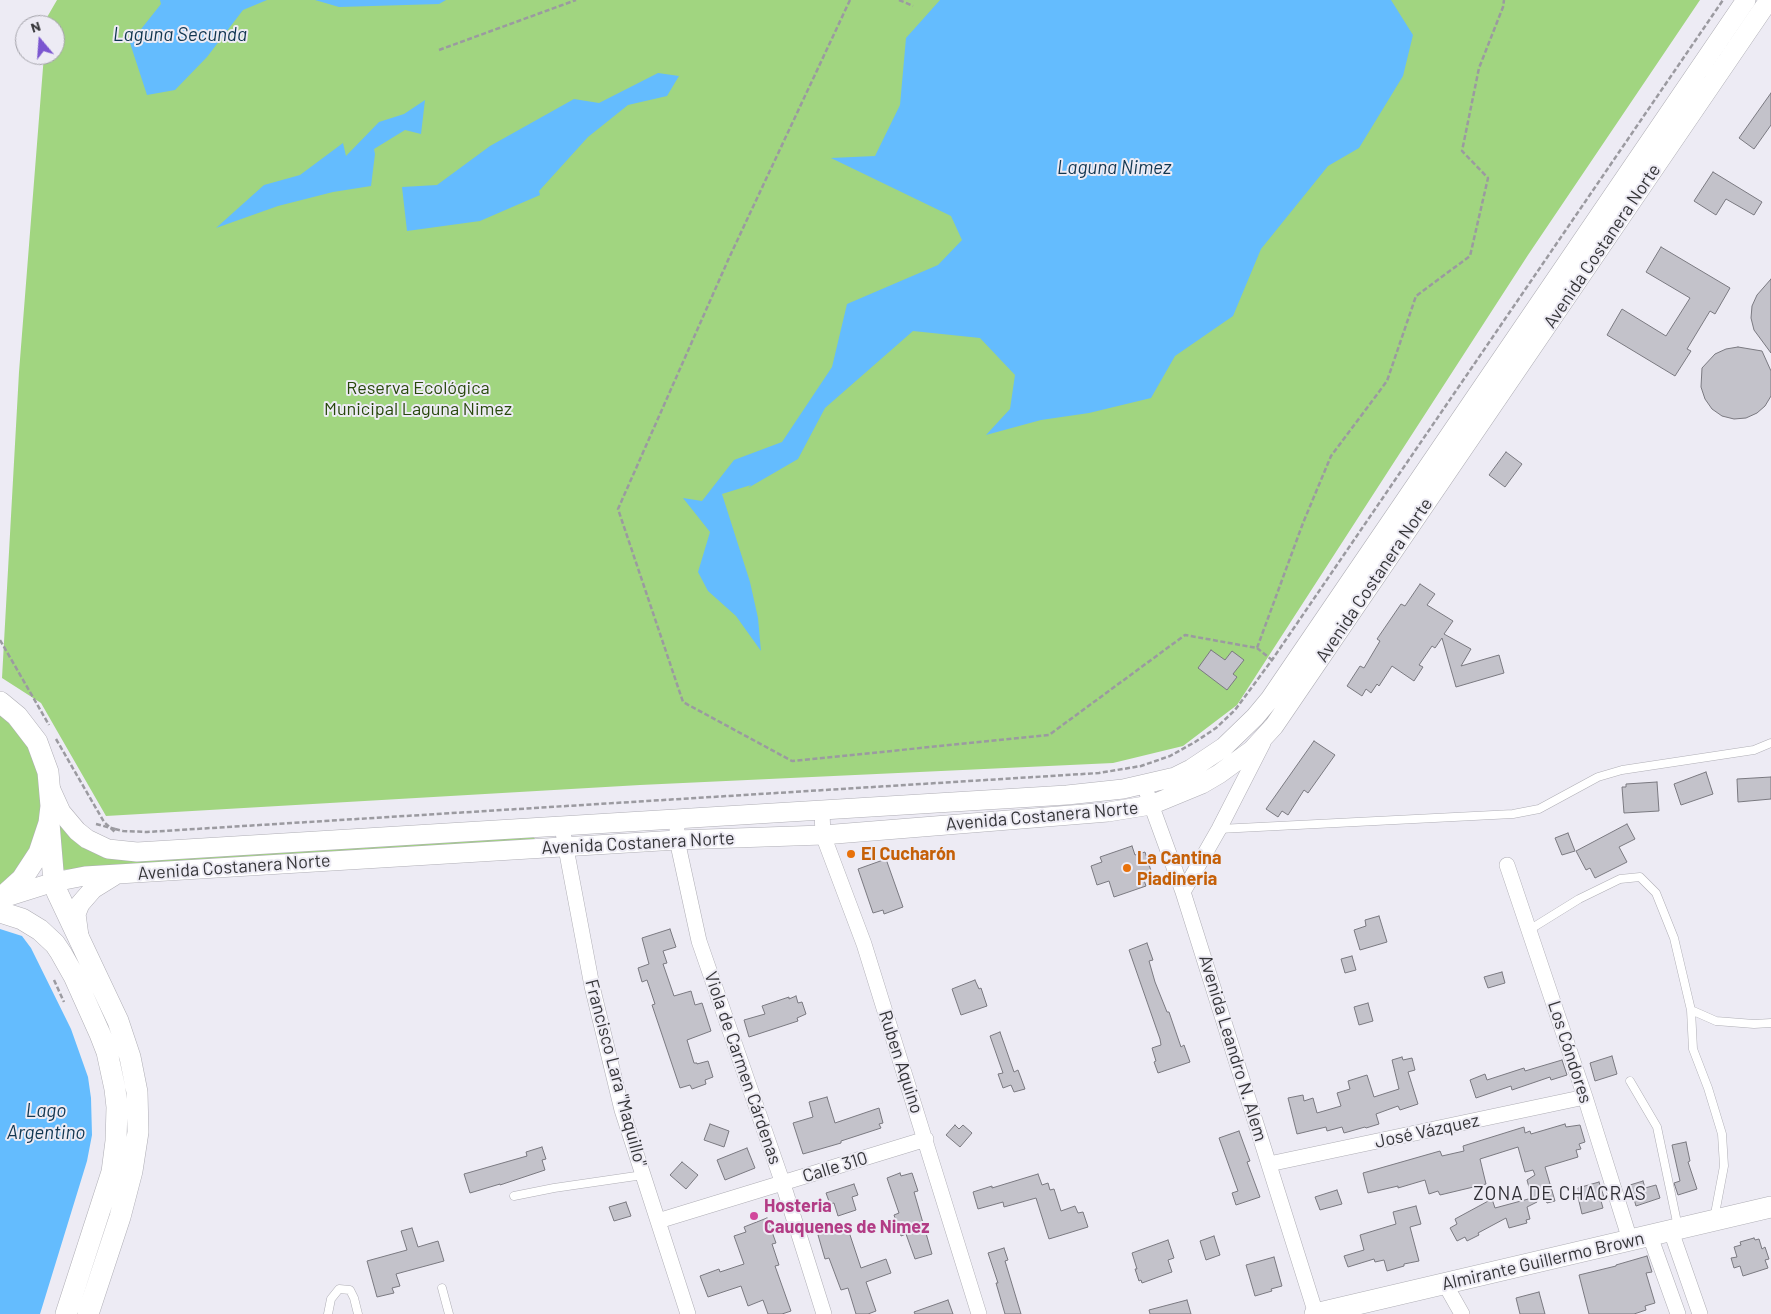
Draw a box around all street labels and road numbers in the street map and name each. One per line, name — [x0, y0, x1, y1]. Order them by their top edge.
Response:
street label: Avenida Costanera Norte — [1539, 160, 1665, 332]
street label: Avenida Costanera Norte — [1311, 494, 1437, 666]
street label: Avenida Costanera Norte — [945, 797, 1139, 835]
street label: Avenida Costanera Norte — [541, 827, 735, 859]
street label: Avenida Costanera Norte — [137, 849, 331, 885]
street label: Avenida Leandro N. Alem — [1194, 952, 1272, 1144]
street label: Viola de Carmen Cárdenas — [700, 969, 786, 1167]
street label: Francisco Lara "Maquillo" — [581, 977, 651, 1169]
street label: Los Cóndores — [1543, 998, 1597, 1106]
street label: Ruben Aquino — [874, 1008, 928, 1116]
street label: José Vázquez — [1373, 1109, 1481, 1153]
street label: Calle 310 — [800, 1147, 870, 1187]
street label: Almirante Guillermo Brown — [1440, 1227, 1646, 1295]

